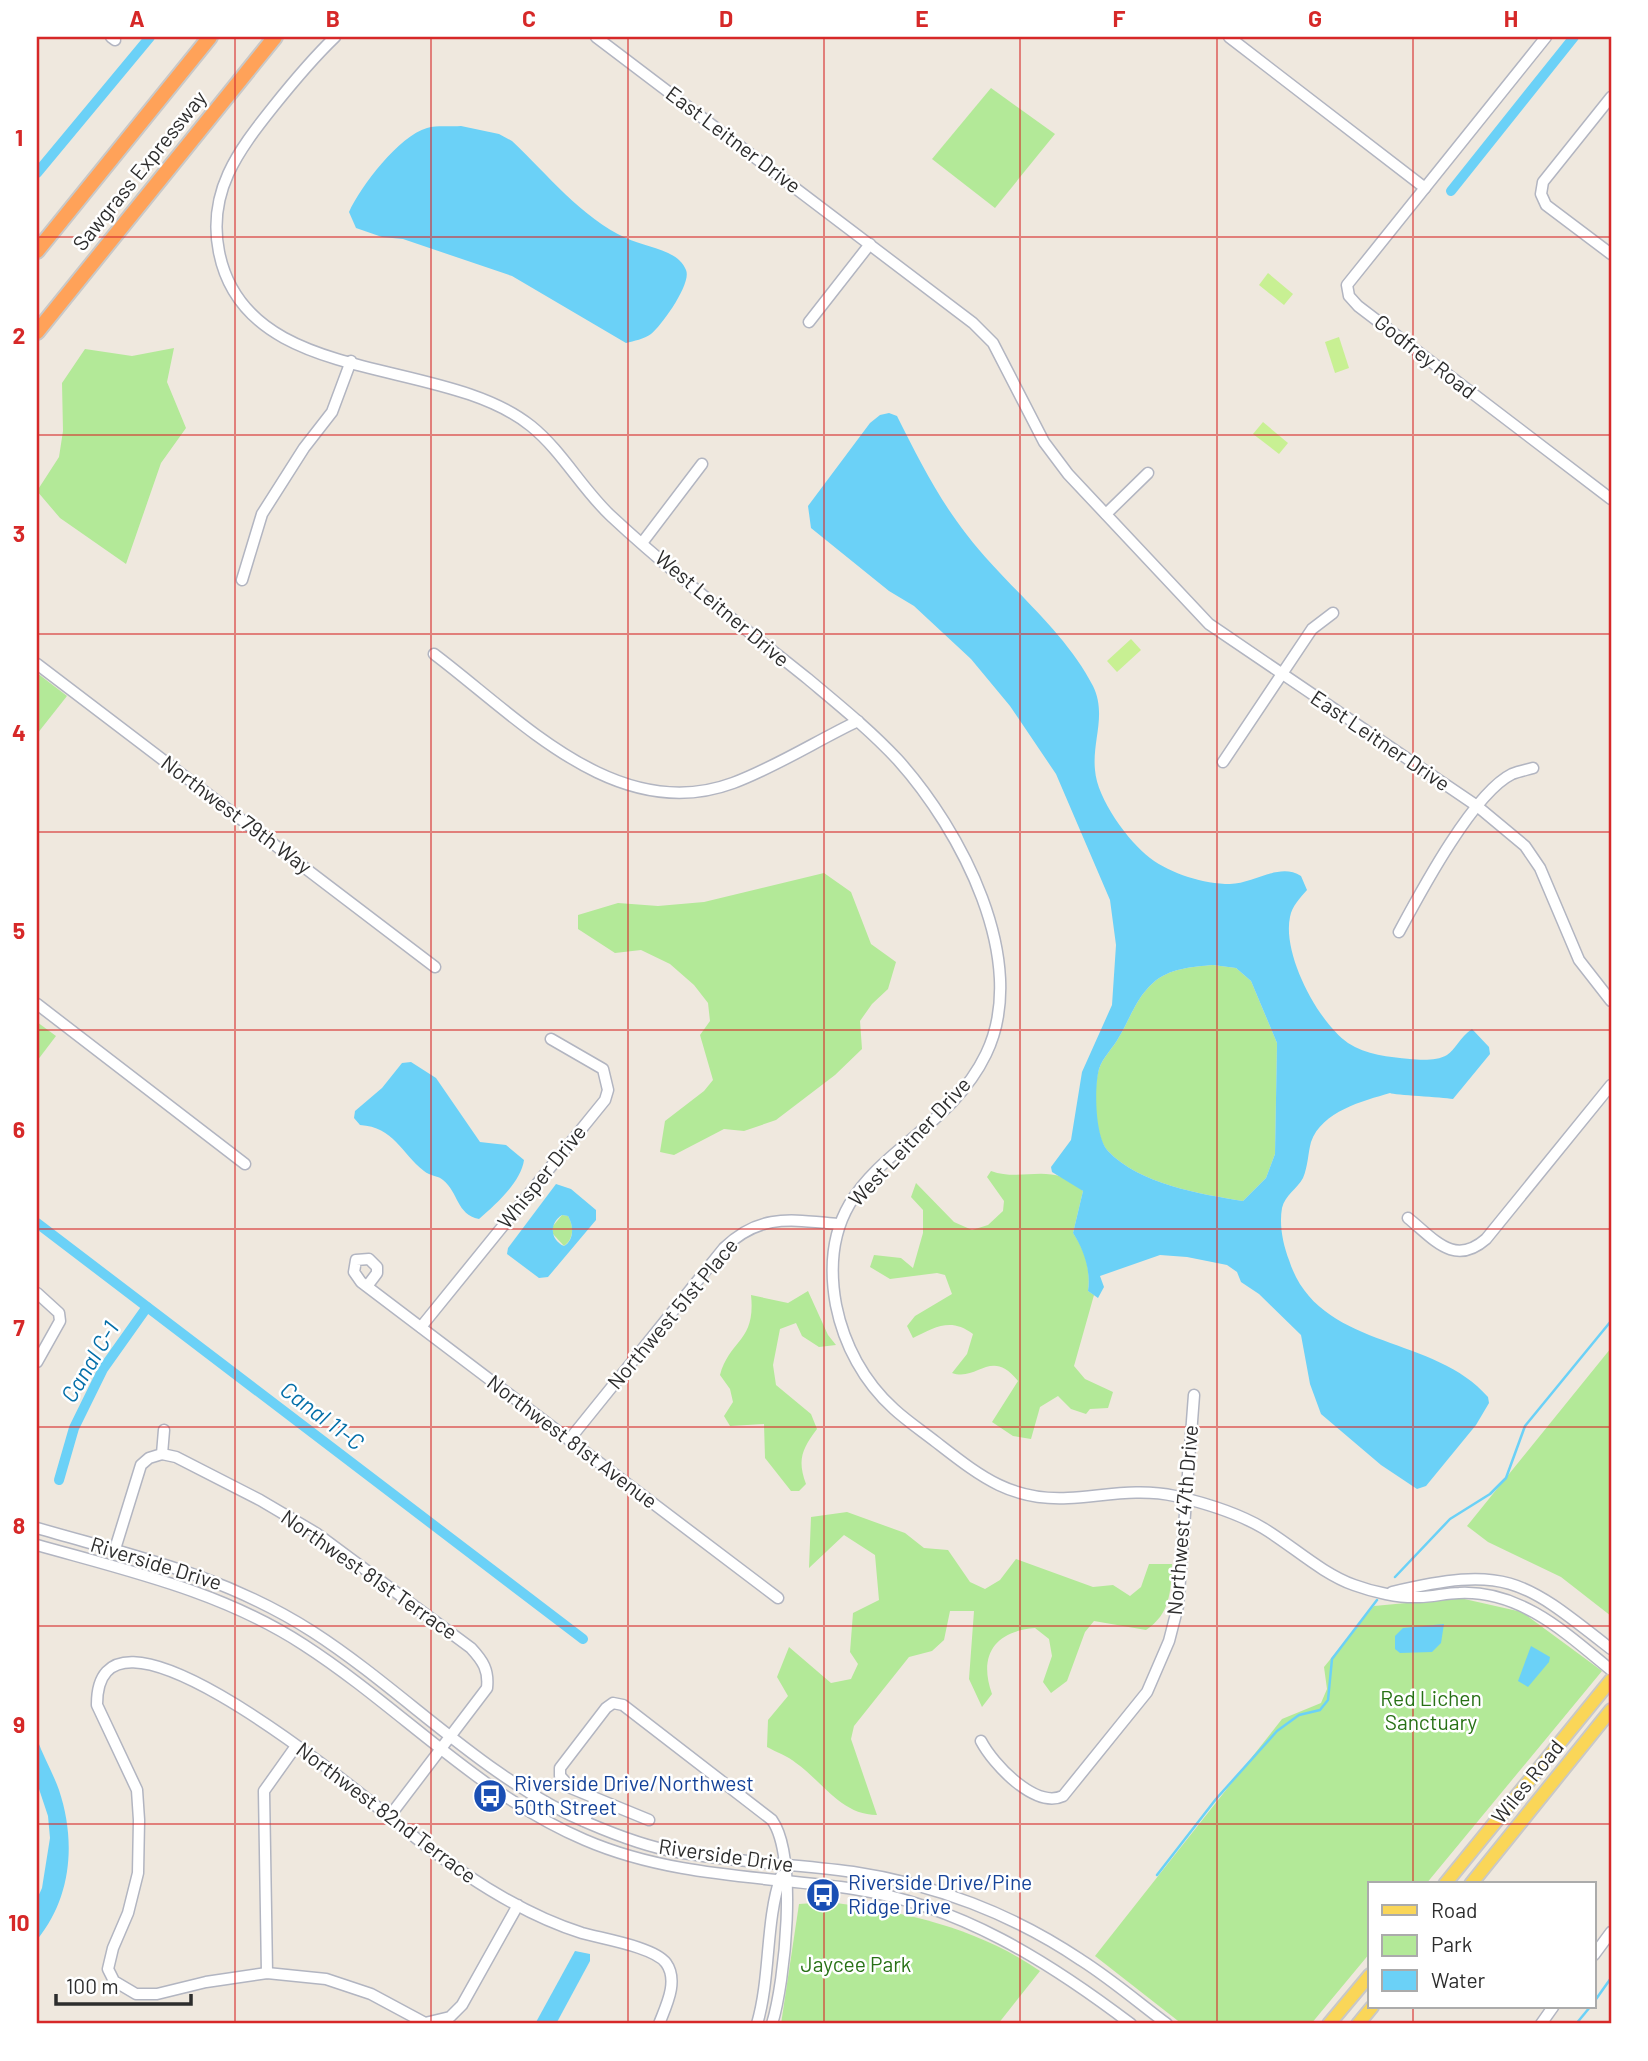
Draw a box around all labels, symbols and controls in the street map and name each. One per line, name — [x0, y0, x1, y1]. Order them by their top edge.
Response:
text: A — [129, 4, 145, 32]
text: B — [326, 4, 340, 32]
text: C — [522, 4, 536, 32]
text: D — [719, 4, 733, 32]
text: E — [915, 4, 929, 32]
text: F — [1113, 4, 1126, 32]
text: G — [1308, 4, 1322, 32]
text: H — [1504, 4, 1518, 32]
street label: East Leitner Drive — [661, 80, 806, 198]
street label: Sawgrass Expressway — [67, 85, 211, 255]
text: 1 — [15, 123, 23, 151]
street label: Godfrey Road — [1370, 308, 1482, 403]
text: 2 — [13, 321, 25, 349]
text: 3 — [13, 519, 25, 547]
street label: West Leitner Drive — [651, 544, 795, 671]
street label: East Leitner Drive — [1306, 684, 1455, 796]
text: 4 — [12, 718, 26, 746]
street label: Northwest 79th Way — [157, 749, 317, 879]
text: 5 — [13, 916, 25, 944]
street label: West Leitner Drive — [843, 1071, 975, 1211]
text: 6 — [13, 1115, 25, 1143]
street label: Whisper Drive — [491, 1119, 590, 1233]
street label: Northwest 51st Place — [601, 1232, 742, 1394]
text: 7 — [13, 1313, 25, 1341]
water label: Canal C-1 — [54, 1316, 124, 1407]
street label: Northwest 81st Avenue — [483, 1369, 663, 1513]
water label: Canal 11-C — [275, 1375, 370, 1456]
street label: Northwest 47th Drive — [1161, 1424, 1202, 1616]
street label: Northwest 81st Terrace — [277, 1503, 463, 1644]
text: 8 — [13, 1511, 25, 1539]
street label: Riverside Drive — [88, 1531, 225, 1594]
park label: Red Lichen Sanctuary — [1380, 1685, 1482, 1734]
text: 9 — [13, 1710, 25, 1738]
street label: Wiles Road — [1486, 1734, 1568, 1828]
street label: Northwest 82nd Terrace — [292, 1736, 482, 1888]
place label: Riverside Drive/Northwest 50th Street — [514, 1770, 754, 1819]
bus stop icon: Riverside Drive/Northwest 50th Street — [471, 1777, 509, 1815]
street label: Riverside Drive — [657, 1833, 795, 1876]
place label: Riverside Drive/Pine Ridge Drive — [848, 1869, 1032, 1918]
bus stop icon: Riverside Drive/Pine Ridge Drive — [804, 1876, 842, 1914]
legend — [1368, 1882, 1596, 2008]
text: Road — [1431, 1897, 1477, 1922]
text: 10 — [8, 1908, 30, 1936]
text: Park — [1431, 1931, 1472, 1956]
park label: Jaycee Park — [801, 1951, 911, 1976]
scale bar — [56, 1963, 191, 2007]
text: Water — [1431, 1967, 1486, 1992]
text: 100 m — [66, 1973, 119, 1998]

